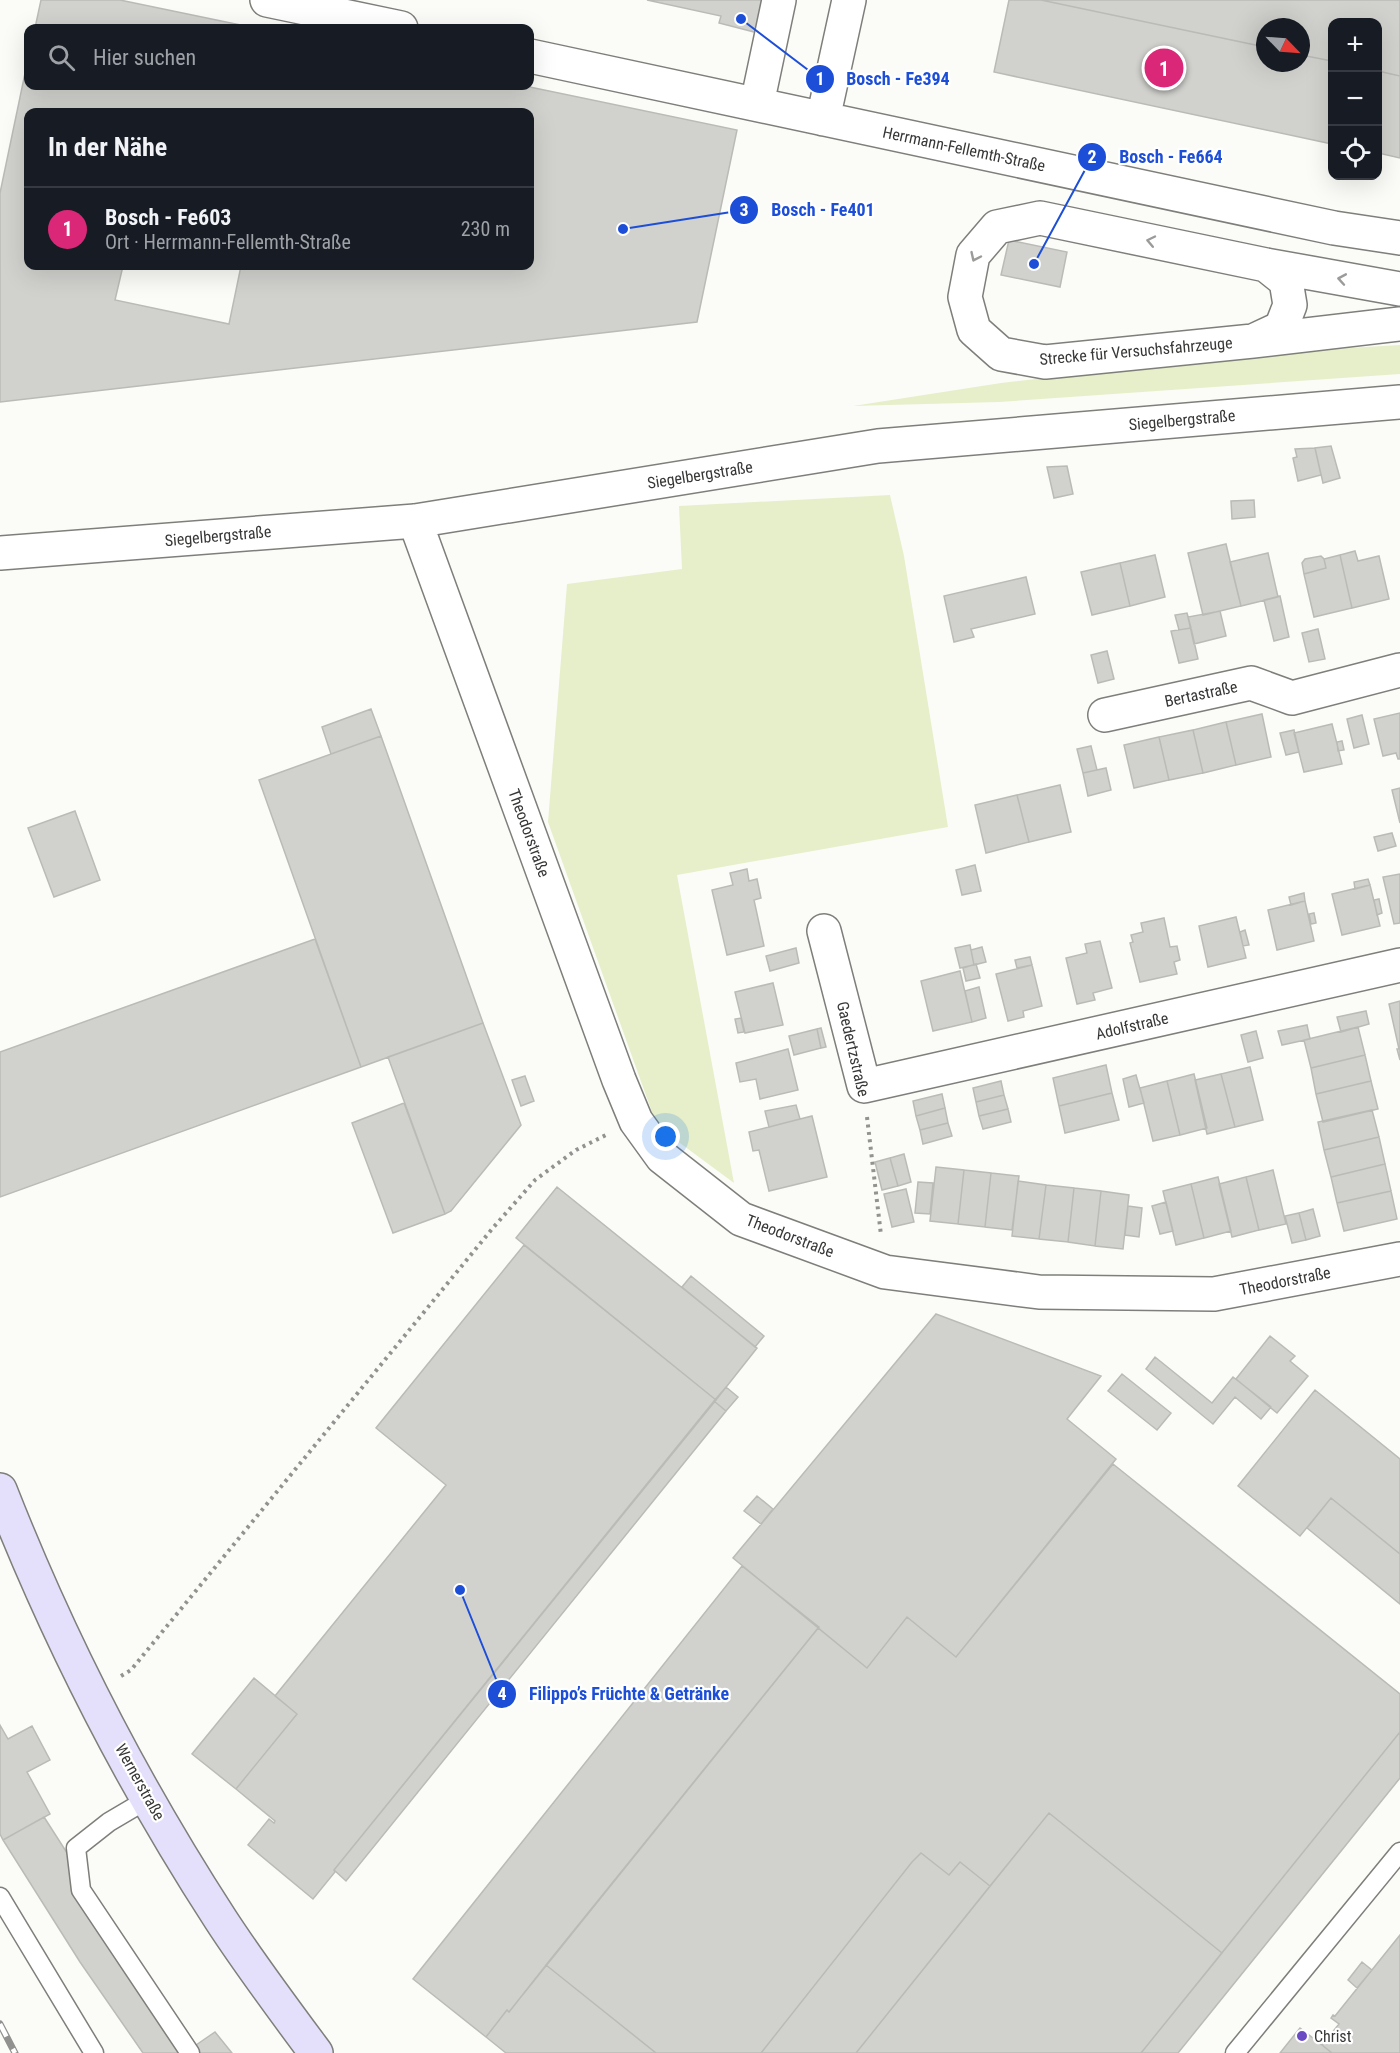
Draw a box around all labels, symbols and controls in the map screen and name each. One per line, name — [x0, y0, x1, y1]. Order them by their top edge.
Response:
north arrow — [1256, 18, 1310, 72]
map controls — [1328, 18, 1382, 180]
button: + — [1328, 18, 1382, 72]
search box — [24, 24, 534, 90]
icon: search — [45, 41, 78, 74]
text: Hier suchen — [93, 45, 196, 70]
pin: 1 — [1144, 46, 1184, 90]
callout: Bosch - Fe394 — [805, 61, 962, 97]
text: 1 — [815, 68, 825, 89]
text: Bosch - Fe394 — [846, 68, 950, 89]
button: − — [1328, 72, 1382, 126]
street label: Herrmann-Fellemth-Straße — [881, 122, 1047, 176]
button: locate — [1328, 126, 1382, 180]
text: In der Nähe — [48, 132, 167, 162]
callout: Bosch - Fe664 — [1077, 139, 1234, 175]
text: 2 — [1087, 146, 1097, 167]
text: Bosch - Fe664 — [1119, 146, 1223, 167]
callout: Bosch - Fe401 — [729, 192, 886, 228]
text: 3 — [739, 199, 749, 220]
text: Bosch - Fe401 — [771, 199, 875, 220]
text: Bosch - Fe603 — [105, 205, 231, 230]
text: 1 — [62, 217, 73, 241]
text: 230 m — [461, 217, 510, 241]
text: Ort · Herrmann-Fellemth-Straße — [105, 230, 351, 254]
one-way arrow — [1146, 235, 1156, 248]
one-way arrow — [970, 251, 982, 262]
one-way arrow — [1338, 273, 1348, 286]
street label: Strecke für Versuchsfahrzeuge — [1039, 333, 1233, 369]
street label: Siegelbergstraße — [1128, 406, 1236, 434]
street label: Siegelbergstraße — [646, 457, 754, 493]
street label: Siegelbergstraße — [164, 522, 272, 550]
street label: Bertastraße — [1163, 677, 1239, 711]
street label: Theodorstraße — [504, 786, 554, 880]
street label: Gaedertzstraße — [833, 1000, 873, 1098]
street label: Adolfstraße — [1094, 1008, 1170, 1044]
your location — [651, 1122, 680, 1151]
street label: Theodorstraße — [743, 1211, 837, 1261]
street label: Theodorstraße — [1238, 1263, 1332, 1299]
callout: Filippo’s Früchte & Getränke — [487, 1676, 741, 1712]
text: 4 — [497, 1683, 507, 1704]
text: Filippo’s Früchte & Getränke — [529, 1683, 729, 1704]
street label: Wernerstraße — [111, 1740, 169, 1824]
place label: Christ — [1314, 2027, 1352, 2046]
marker: Christ — [1295, 2029, 1309, 2043]

